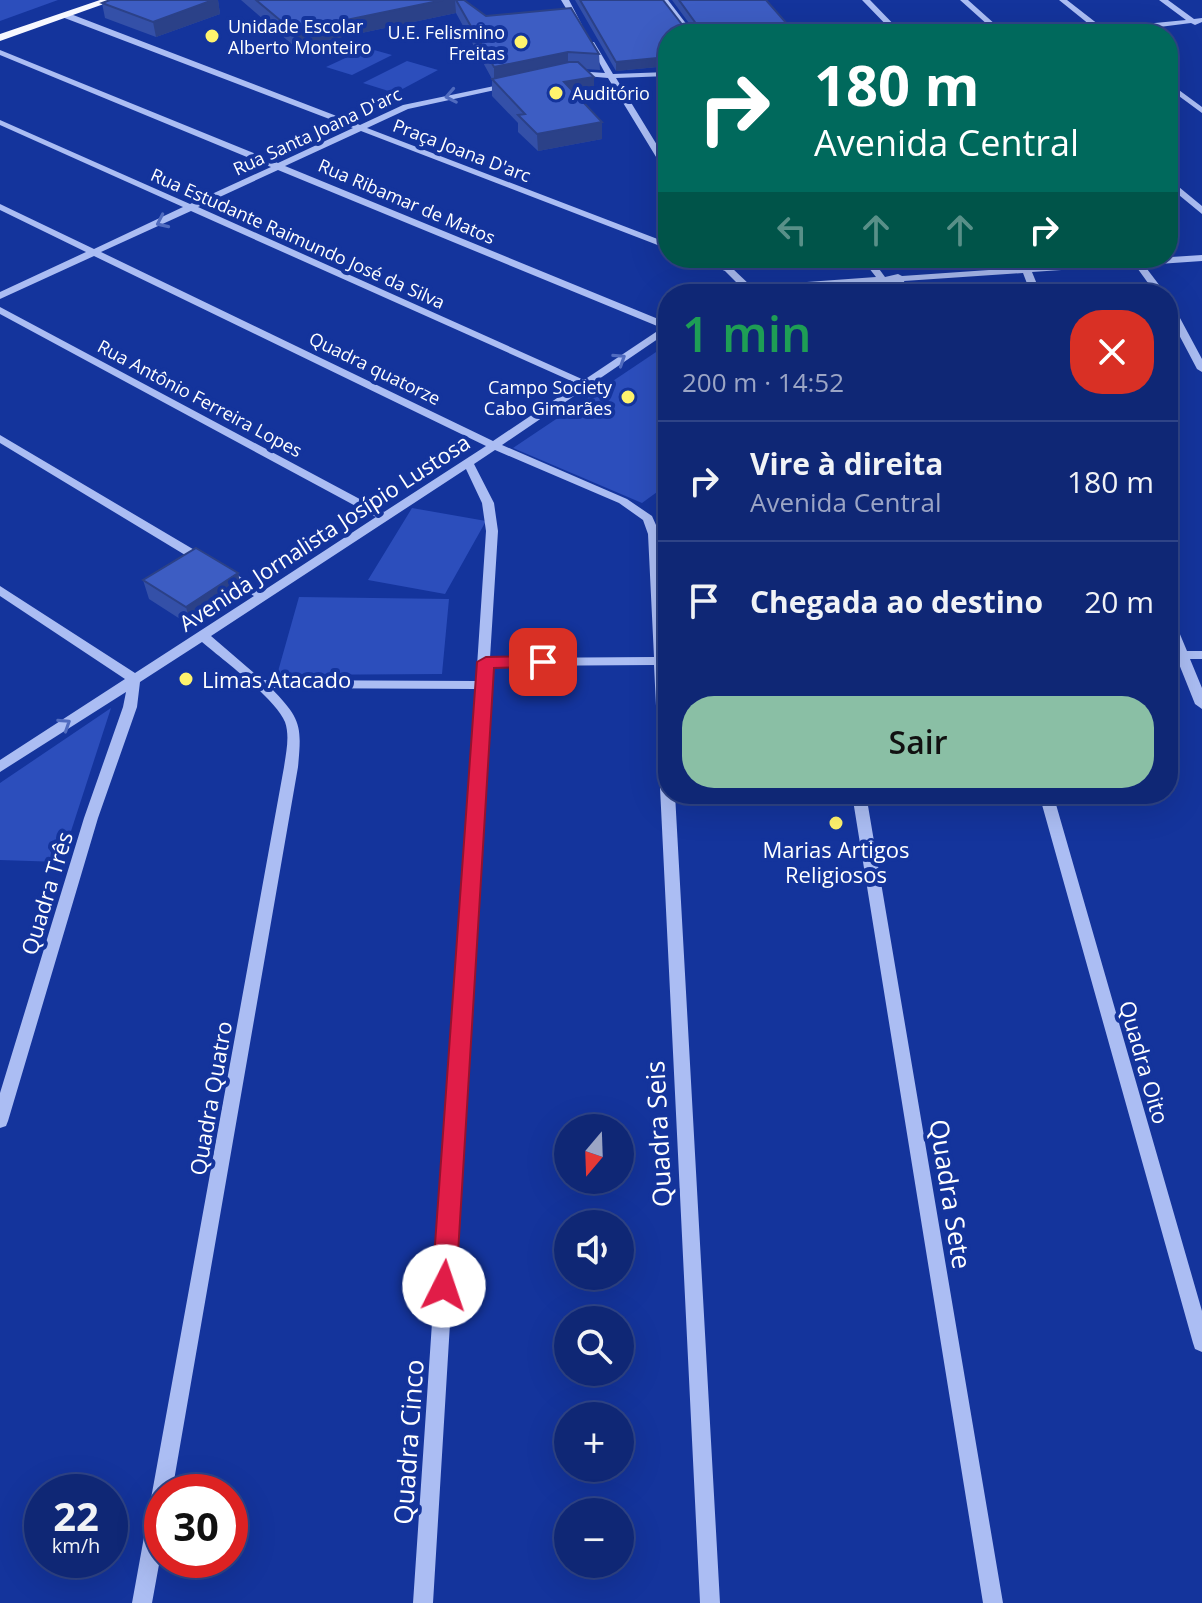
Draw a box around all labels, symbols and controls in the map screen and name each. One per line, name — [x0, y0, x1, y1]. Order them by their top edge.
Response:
place label: Unidade Escolar Alberto Monteiro — [228, 14, 372, 59]
place label: U.E. Felismino Freitas — [388, 20, 505, 65]
marker: Unidade Escolar Alberto Monteiro — [203, 27, 221, 45]
marker: U.E. Felismino Freitas — [512, 33, 530, 51]
text: 180 m — [814, 46, 980, 122]
icon: right — [682, 56, 786, 160]
street label: Rua Santa Joana D'arc — [229, 81, 405, 181]
place label: Auditório — [572, 81, 650, 105]
marker: Auditório — [547, 84, 565, 102]
one-way arrow — [444, 86, 458, 103]
street label: Praça Joana D'arc — [390, 113, 535, 187]
text: Avenida Central — [814, 118, 1079, 167]
street label: Rua Ribamar de Matos — [315, 153, 499, 249]
street label: Rua Estudante Raimundo José da Silva — [147, 162, 449, 314]
icon: left — [770, 208, 814, 252]
icon: ahead — [854, 208, 898, 252]
icon: ahead — [938, 208, 982, 252]
icon: right — [1022, 208, 1066, 252]
one-way arrow — [156, 212, 171, 228]
text: 1 min — [682, 301, 812, 366]
button: close — [1070, 310, 1154, 394]
street label: Quadra quatorze — [305, 326, 445, 410]
street label: Rua Antônio Ferreira Lopes — [94, 334, 306, 462]
one-way arrow — [611, 354, 626, 369]
text: 200 m · 14:52 — [682, 364, 844, 400]
place label: Campo Society Cabo Gimarães — [484, 375, 613, 420]
marker: Campo Society Cabo Gimarães — [619, 388, 637, 406]
street label: Avenida Jornalista Josípio Lustosa — [173, 426, 475, 638]
text: Vire à direita — [750, 443, 944, 484]
icon: right — [682, 459, 726, 503]
text: 180 m — [1067, 461, 1154, 502]
text: Avenida Central — [750, 484, 941, 520]
icon: arrive — [682, 579, 726, 623]
text: Chegada ao destino — [750, 581, 1043, 622]
text: 20 m — [1084, 581, 1154, 622]
pin — [509, 628, 577, 696]
icon: arrive — [521, 640, 565, 684]
place label: Limas Atacado — [202, 664, 351, 694]
marker: Limas Atacado — [177, 670, 195, 688]
button: Sair — [682, 696, 1154, 788]
one-way arrow — [56, 719, 71, 734]
marker: Marias Artigos Religiosos — [827, 814, 845, 832]
street label: Quadra Três — [13, 828, 79, 958]
place label: Marias Artigos Religiosos — [763, 834, 909, 889]
street label: Quadra Oito — [1113, 997, 1177, 1127]
street label: Quadra Quatro — [182, 1019, 238, 1177]
street label: Quadra Seis — [636, 1060, 680, 1208]
north arrow — [554, 1114, 634, 1194]
map controls — [554, 1114, 634, 1578]
street label: Quadra Sete — [921, 1117, 981, 1271]
button: sound — [554, 1210, 634, 1290]
position arrow — [402, 1244, 486, 1328]
button: search — [554, 1306, 634, 1386]
street label: Quadra Cinco — [384, 1358, 432, 1526]
button: + — [554, 1402, 634, 1482]
speed limit sign: 30 — [144, 1474, 248, 1578]
text: 22 — [53, 1488, 99, 1543]
button: − — [554, 1498, 634, 1578]
text: km/h — [52, 1532, 100, 1559]

